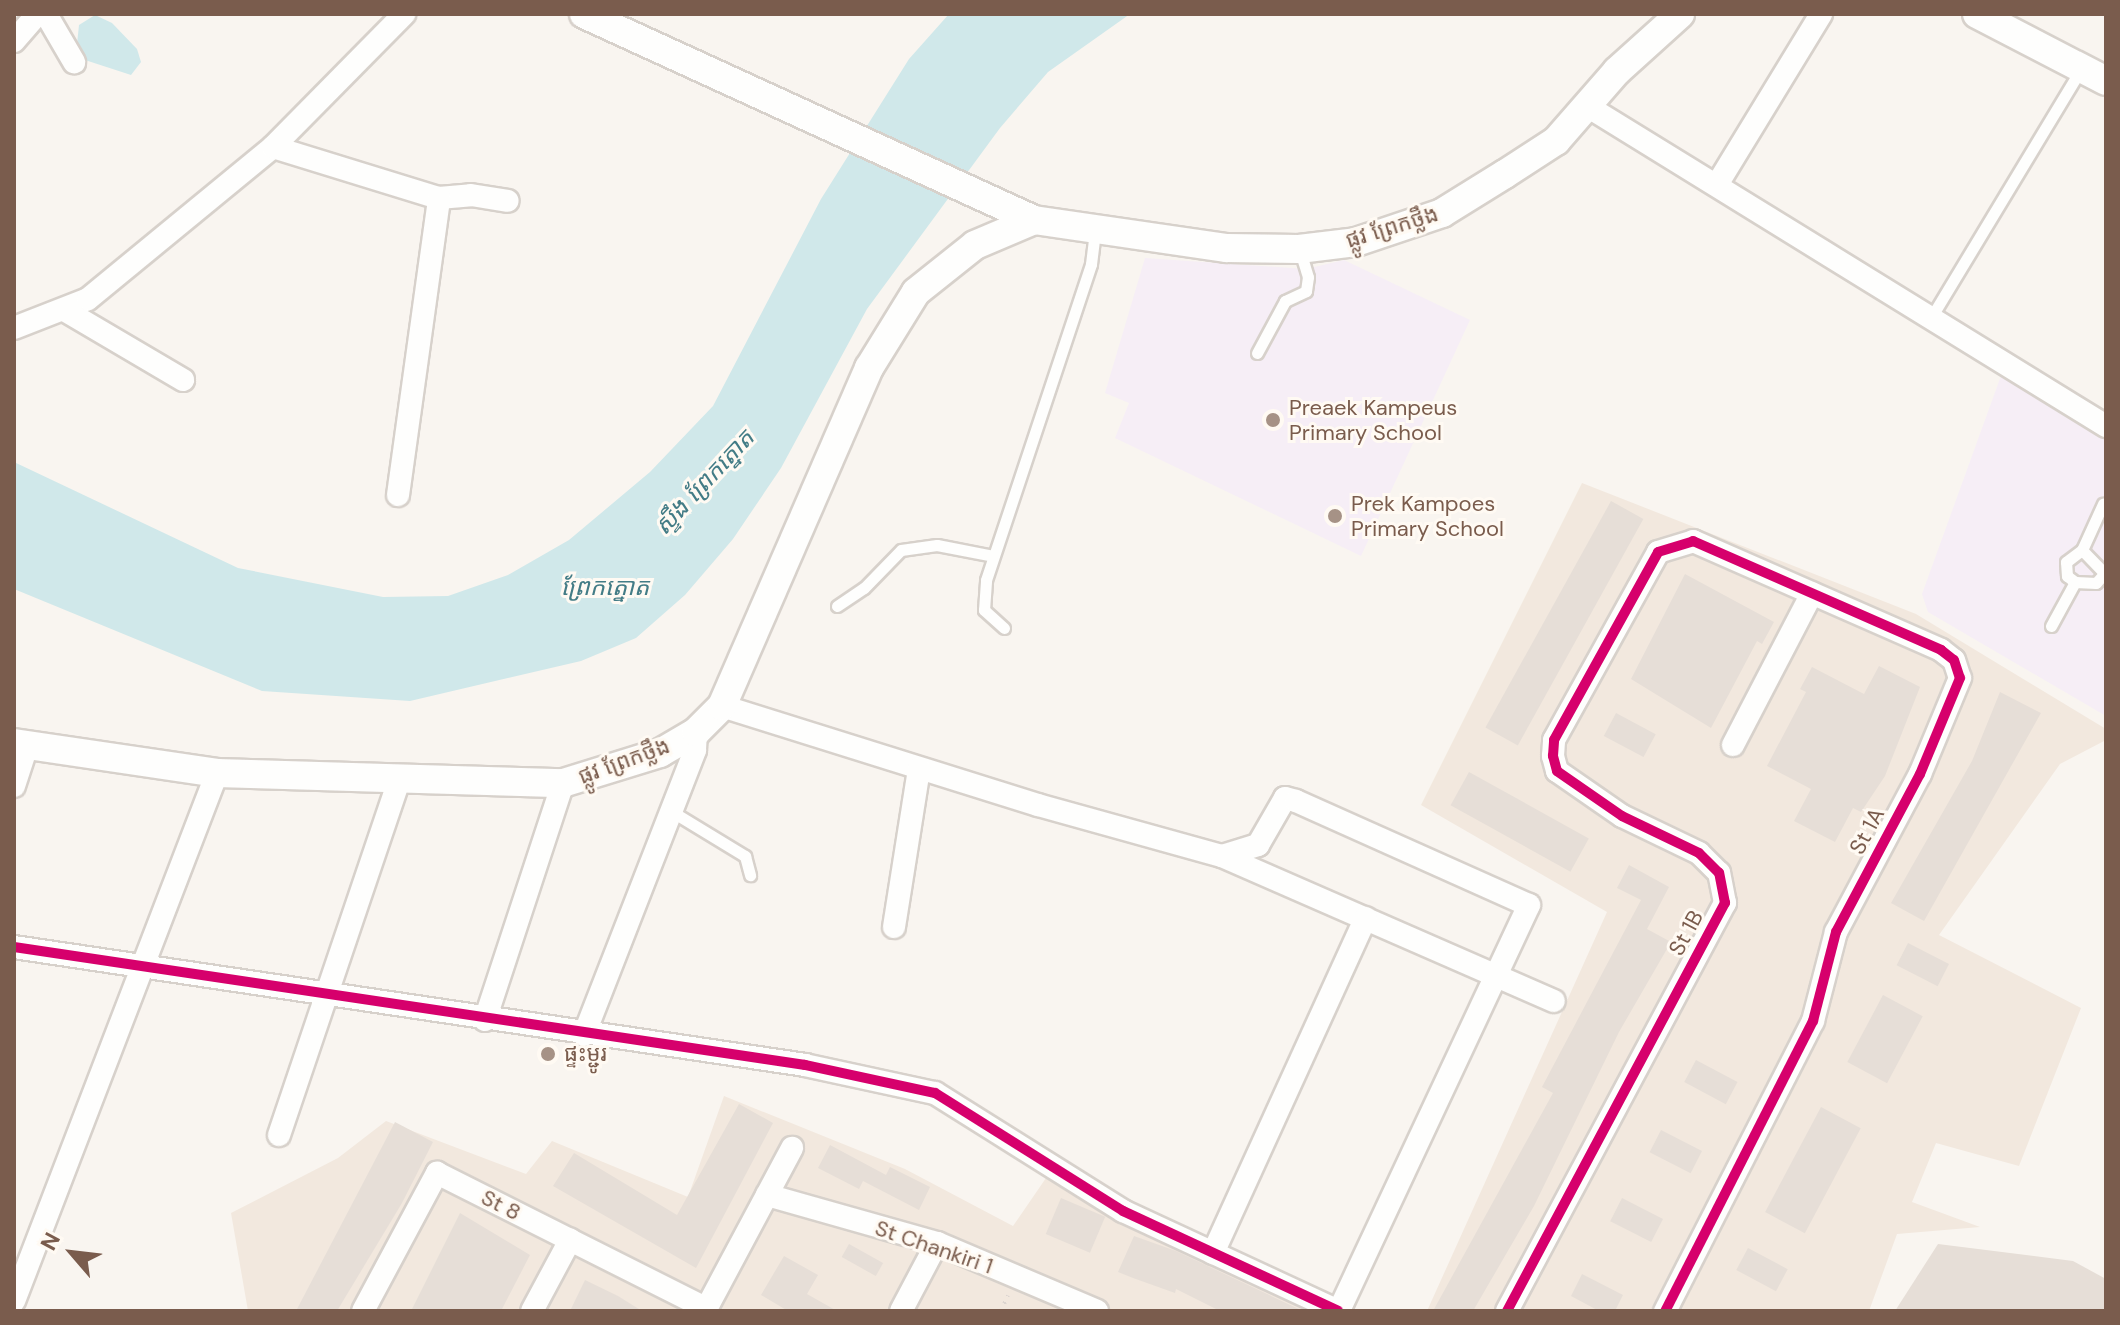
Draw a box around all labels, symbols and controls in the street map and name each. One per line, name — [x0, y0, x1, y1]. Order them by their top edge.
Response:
street label: ផ្លូវ ព្រែកថ្លឹង — [1342, 200, 1442, 254]
place label: Preaek Kampeus Primary School — [1289, 394, 1457, 446]
marker: Preaek Kampeus Primary School — [1264, 411, 1282, 429]
water label: ស្ទឹង ព្រែកត្នោត — [648, 424, 760, 540]
place label: Prek Kampoes Primary School — [1351, 490, 1504, 542]
marker: Prek Kampoes Primary School — [1326, 507, 1344, 525]
water label: ព្រែកត្នោត — [561, 573, 649, 601]
street label: ផ្លូវ ព្រែកថ្លឹង — [575, 732, 673, 790]
street label: St 1A — [1844, 803, 1890, 859]
street label: St 1B — [1663, 906, 1709, 960]
place label: ផ្ទះម្ជូរ — [564, 1041, 607, 1067]
marker: ផ្ទះម្ជូរ — [539, 1045, 557, 1063]
street label: St 8 — [477, 1184, 525, 1226]
north arrow — [32, 1213, 112, 1293]
street label: St Chankiri 1 — [872, 1215, 996, 1279]
text: N — [34, 1228, 67, 1255]

